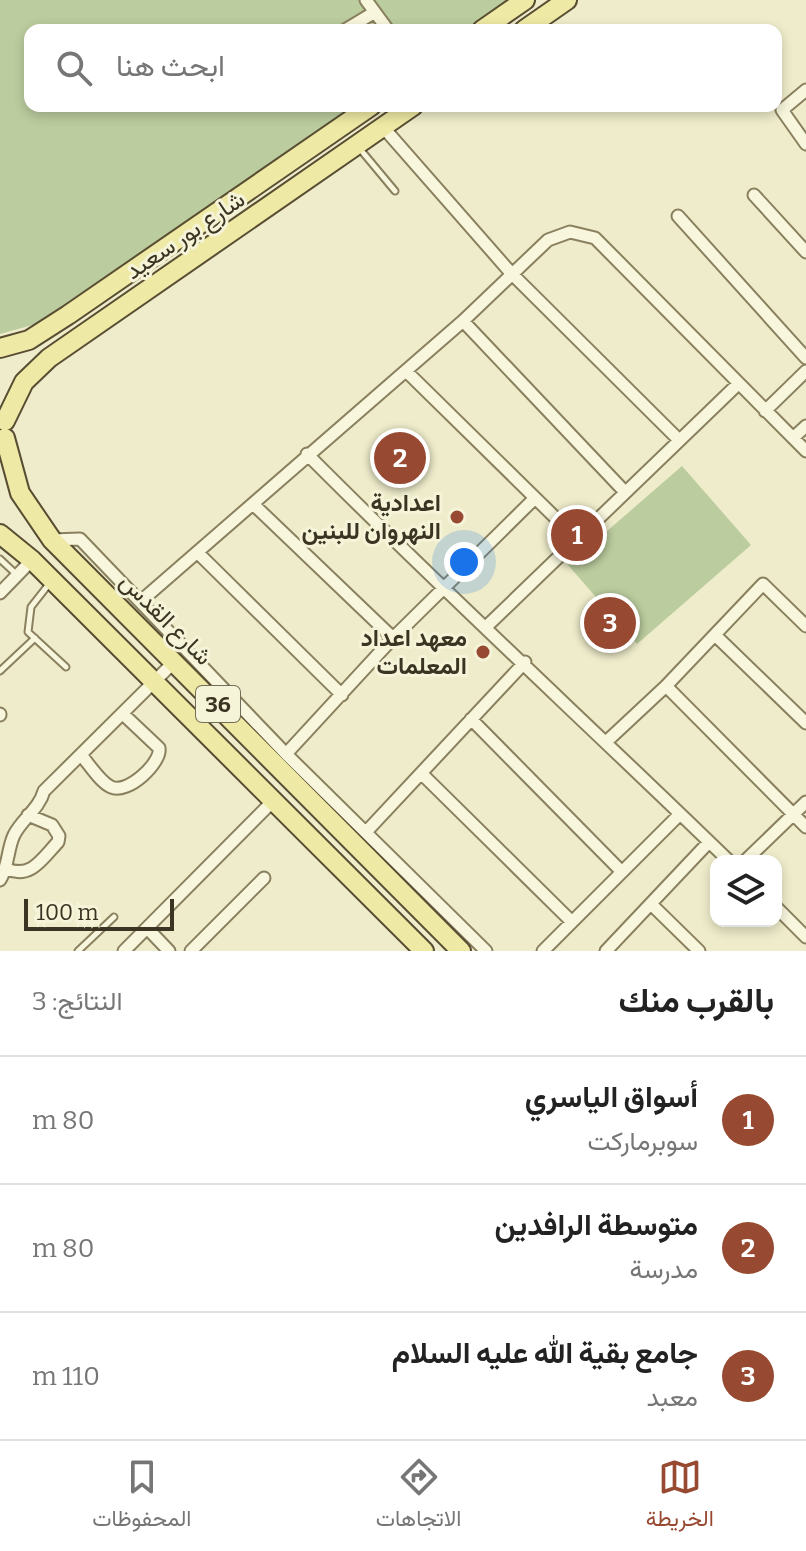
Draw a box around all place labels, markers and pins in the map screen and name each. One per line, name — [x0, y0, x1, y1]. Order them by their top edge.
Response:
pin: 2 — [374, 428, 426, 488]
place label: اعدادية النهروان للبنين — [302, 489, 441, 546]
pin: 1 — [551, 505, 603, 565]
marker: اعدادية النهروان للبنين — [448, 508, 466, 526]
pin: 3 — [584, 593, 636, 653]
place label: معهد اعداد المعلمات — [361, 624, 467, 680]
marker: معهد اعداد المعلمات — [474, 643, 492, 661]

